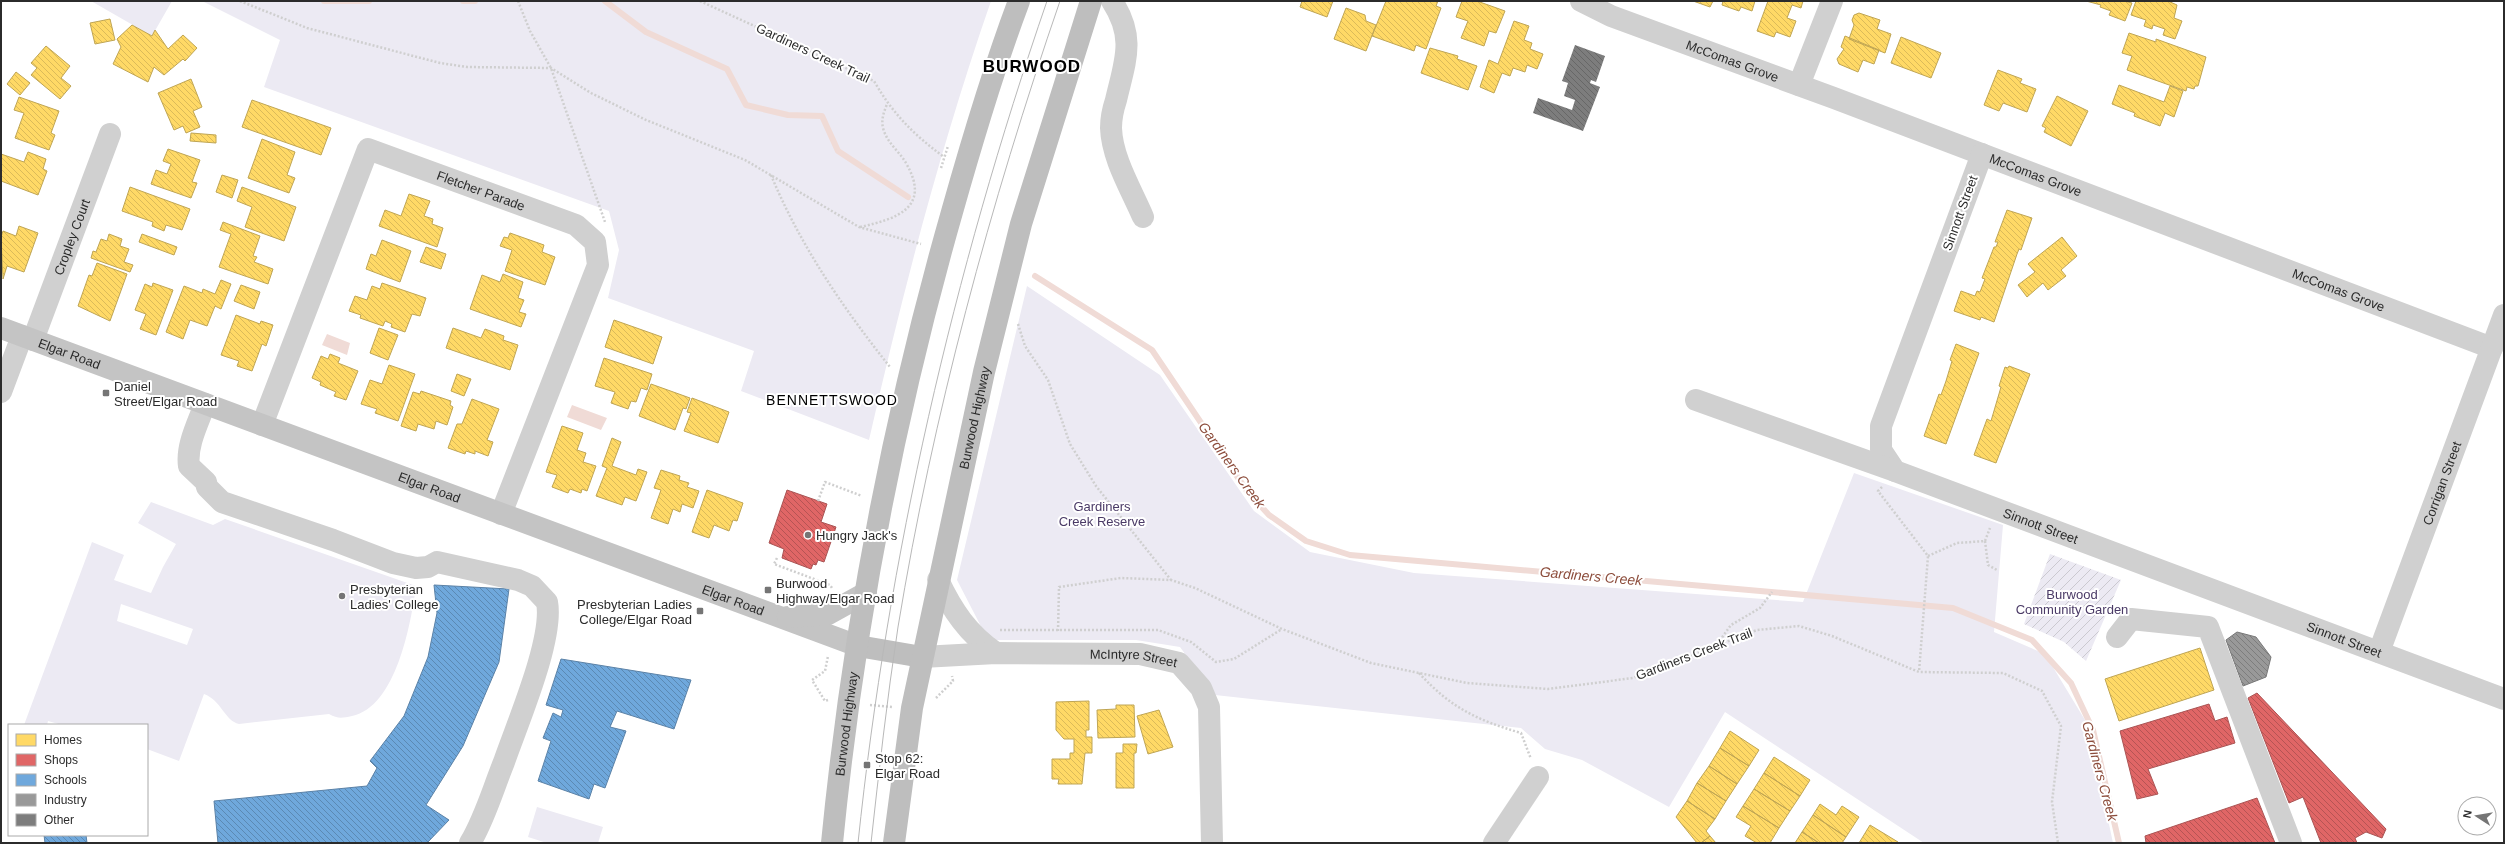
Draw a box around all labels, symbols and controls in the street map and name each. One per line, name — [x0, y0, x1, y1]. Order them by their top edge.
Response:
street label: Gardiners Creek Trail — [754, 20, 872, 86]
street label: McComas Grove — [1684, 37, 1781, 85]
district label: BURWOOD — [983, 57, 1081, 76]
street label: McComas Grove — [1988, 150, 2084, 199]
street label: Fletcher Parade — [435, 167, 527, 213]
street label: Sinnott Street — [1939, 173, 1981, 253]
street label: Cropley Court — [50, 196, 93, 277]
street label: McComas Grove — [2290, 265, 2387, 314]
street label: Elgar Road — [36, 335, 103, 372]
street label: Burwood Highway — [956, 364, 993, 471]
place label: Daniel Street/Elgar Road — [114, 379, 217, 409]
marker: Daniel Street/Elgar Road — [101, 388, 111, 398]
district label: BENNETTSWOOD — [766, 392, 898, 408]
water label: Gardiners Creek — [1195, 419, 1269, 512]
street label: Corrigan Street — [2419, 439, 2464, 527]
street label: Elgar Road — [396, 469, 463, 505]
park label: Gardiners Creek Reserve — [1059, 499, 1145, 529]
street label: Sinnott Street — [2001, 505, 2081, 547]
place label: Hungry Jack's — [816, 528, 898, 543]
marker: Hungry Jack's — [803, 530, 813, 540]
water label: Gardiners Creek — [1539, 564, 1644, 589]
place label: Burwood Highway/Elgar Road — [776, 576, 895, 606]
street label: Elgar Road — [700, 581, 766, 618]
place label: Presbyterian Ladies' College — [350, 582, 439, 612]
marker: Burwood Highway/Elgar Road — [763, 585, 773, 595]
park label: Burwood Community Garden — [2016, 587, 2128, 617]
marker: Presbyterian Ladies' College — [337, 591, 347, 601]
place label: Presbyterian Ladies College/Elgar Road — [577, 597, 692, 627]
marker: Presbyterian Ladies College/Elgar Road — [695, 606, 705, 616]
street label: Sinnott Street — [2305, 618, 2384, 660]
street label: Gardiners Creek Trail — [1634, 625, 1754, 683]
street label: McIntyre Street — [1090, 646, 1179, 670]
street label: Burwood Highway — [832, 670, 860, 777]
water label: Gardiners Creek — [2079, 719, 2121, 824]
legend — [8, 724, 148, 836]
text: Homes — [44, 733, 82, 747]
place label: Stop 62: Elgar Road — [875, 751, 940, 781]
text: Shops — [44, 753, 78, 767]
marker: Stop 62: Elgar Road — [862, 760, 872, 770]
text: Schools — [44, 773, 87, 787]
text: Industry — [44, 793, 87, 807]
north arrow — [2457, 796, 2497, 836]
text: N — [2461, 809, 2474, 819]
text: Other — [44, 813, 74, 827]

